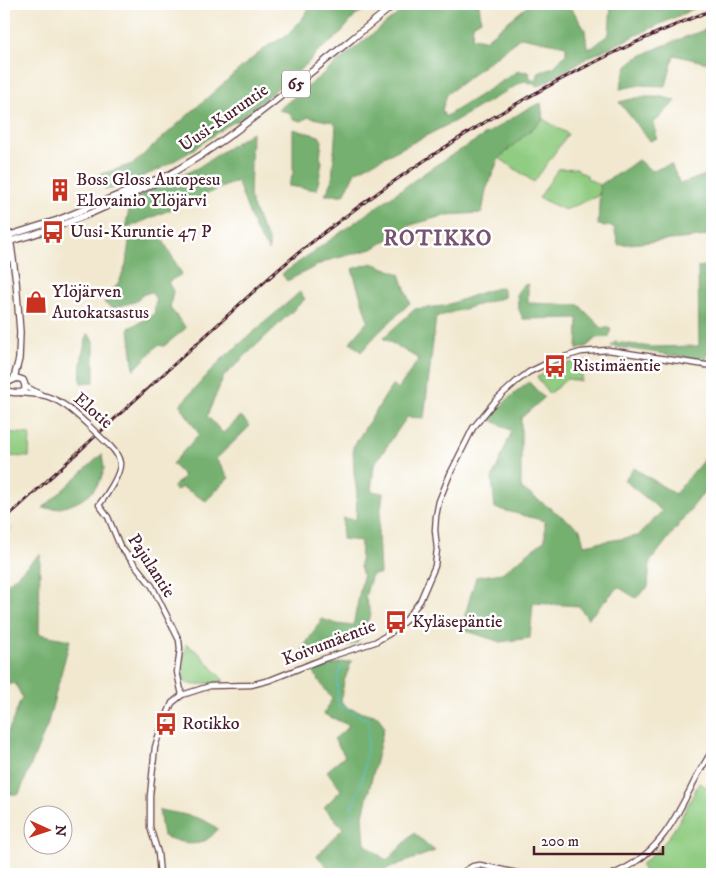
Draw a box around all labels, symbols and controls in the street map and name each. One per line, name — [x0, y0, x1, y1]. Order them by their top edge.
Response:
road number: 65 — [282, 70, 310, 98]
street label: Uusi-Kuruntie — [175, 79, 273, 157]
place label: Boss Gloss Autopesu Elovainio Ylöjärvi — [76, 169, 221, 212]
building icon: Boss Gloss Autopesu Elovainio Ylöjärvi — [47, 177, 73, 203]
bus stop icon: Uusi-Kuruntie 47 P — [40, 219, 66, 245]
place label: Uusi-Kuruntie 47 P — [70, 221, 211, 243]
district label: ROTIKKO — [384, 225, 492, 252]
place label: Ylöjärven Autokatsastus — [52, 281, 149, 324]
shop icon: Ylöjärven Autokatsastus — [23, 289, 49, 315]
bus stop icon: Ristimäentie — [542, 353, 568, 379]
place label: Ristimäentie — [572, 355, 661, 377]
street label: Elotie — [69, 388, 117, 434]
street label: Pajulantie — [122, 530, 180, 602]
bus stop icon: Kyläsepäntie — [383, 609, 409, 635]
place label: Kyläsepäntie — [412, 611, 503, 633]
street label: Koivumäentie — [279, 615, 379, 671]
bus stop icon: Rotikko — [153, 711, 179, 737]
place label: Rotikko — [182, 713, 240, 735]
north arrow — [22, 806, 72, 856]
scale bar — [534, 823, 662, 855]
text: N — [51, 824, 69, 837]
text: 200 m — [541, 832, 579, 851]

